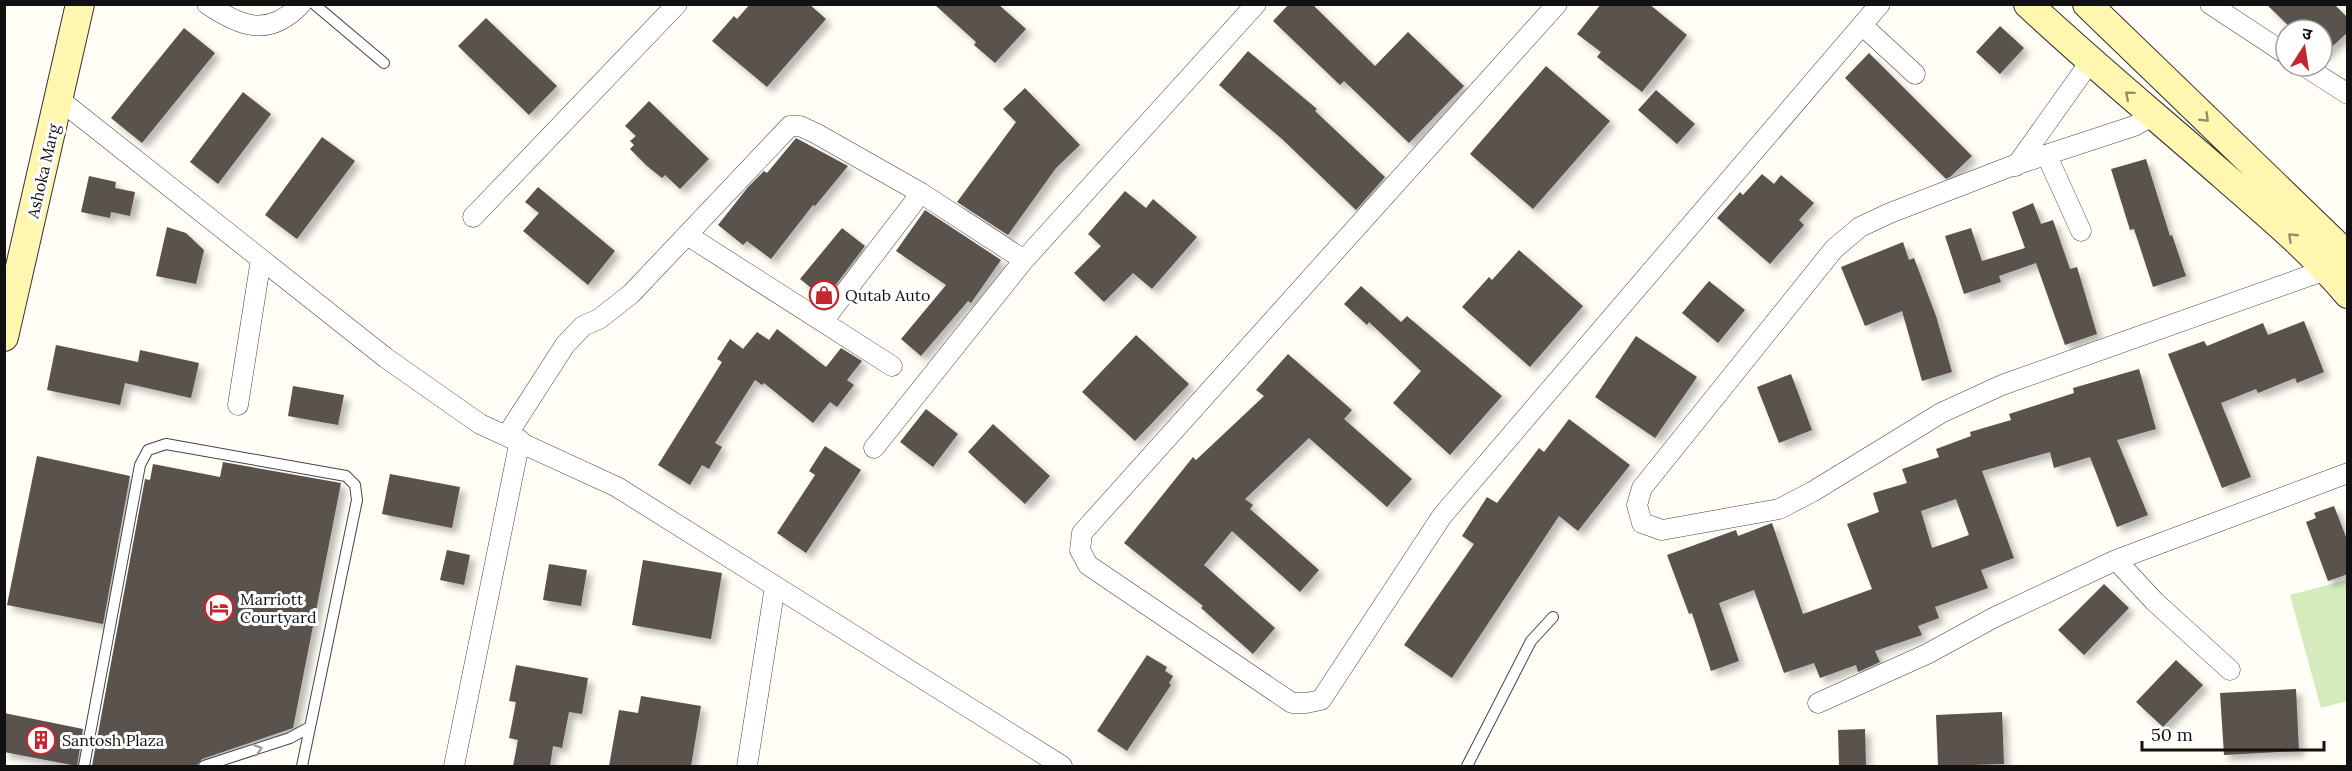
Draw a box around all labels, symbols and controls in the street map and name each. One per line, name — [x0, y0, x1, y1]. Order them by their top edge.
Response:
north arrow — [2274, 18, 2334, 78]
text: उ — [2300, 23, 2314, 44]
one-way arrow — [2125, 91, 2136, 102]
one-way arrow — [2198, 111, 2209, 122]
street label: Ashoka Marg — [22, 121, 64, 221]
one-way arrow — [2289, 233, 2300, 244]
shop icon: Qutab Auto — [808, 279, 840, 311]
place label: Qutab Auto — [845, 285, 930, 305]
place label: Marriott Courtyard — [240, 589, 317, 627]
hotel icon: Marriott Courtyard — [203, 592, 235, 624]
scale bar — [2142, 714, 2324, 752]
text: 50 m — [2151, 723, 2193, 746]
building icon: Santosh Plaza — [25, 724, 57, 756]
place label: Santosh Plaza — [62, 730, 164, 750]
one-way arrow — [252, 744, 263, 756]

